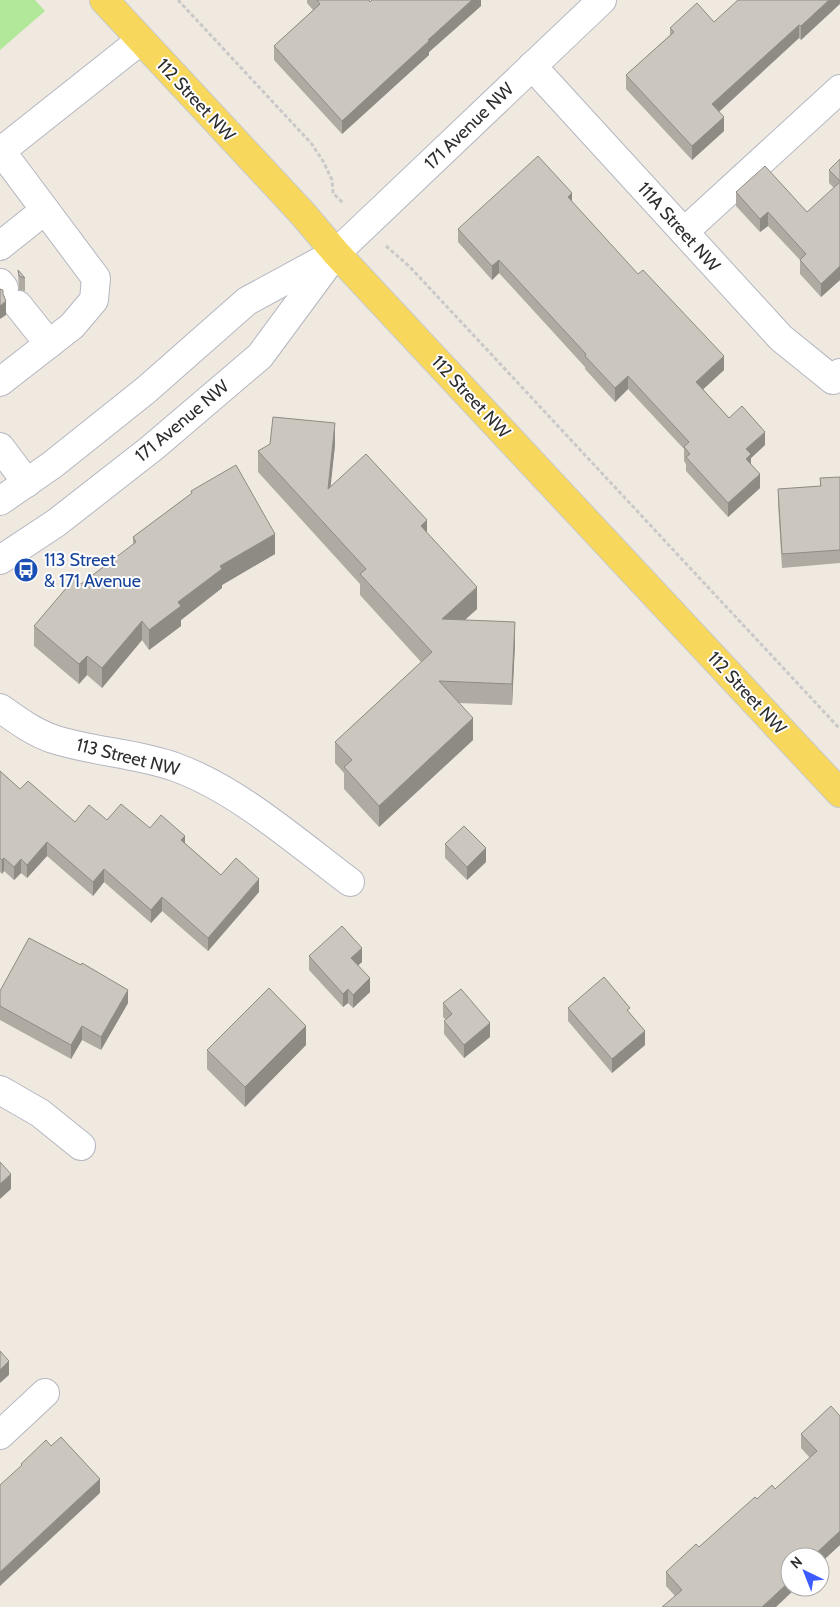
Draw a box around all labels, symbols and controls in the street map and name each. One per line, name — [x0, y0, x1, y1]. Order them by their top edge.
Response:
street label: 112 Street NW — [152, 54, 240, 146]
street label: 171 Avenue NW — [420, 78, 518, 174]
street label: 111A Street NW — [633, 178, 725, 276]
street label: 112 Street NW — [427, 351, 515, 443]
street label: 171 Avenue NW — [131, 375, 233, 467]
place label: 113 Street & 171 Avenue — [44, 549, 141, 592]
bus stop icon: 113 Street & 171 Avenue — [13, 557, 39, 583]
street label: 112 Street NW — [703, 647, 791, 739]
street label: 113 Street NW — [74, 734, 182, 780]
north arrow — [780, 1547, 830, 1597]
text: N — [786, 1553, 806, 1572]

